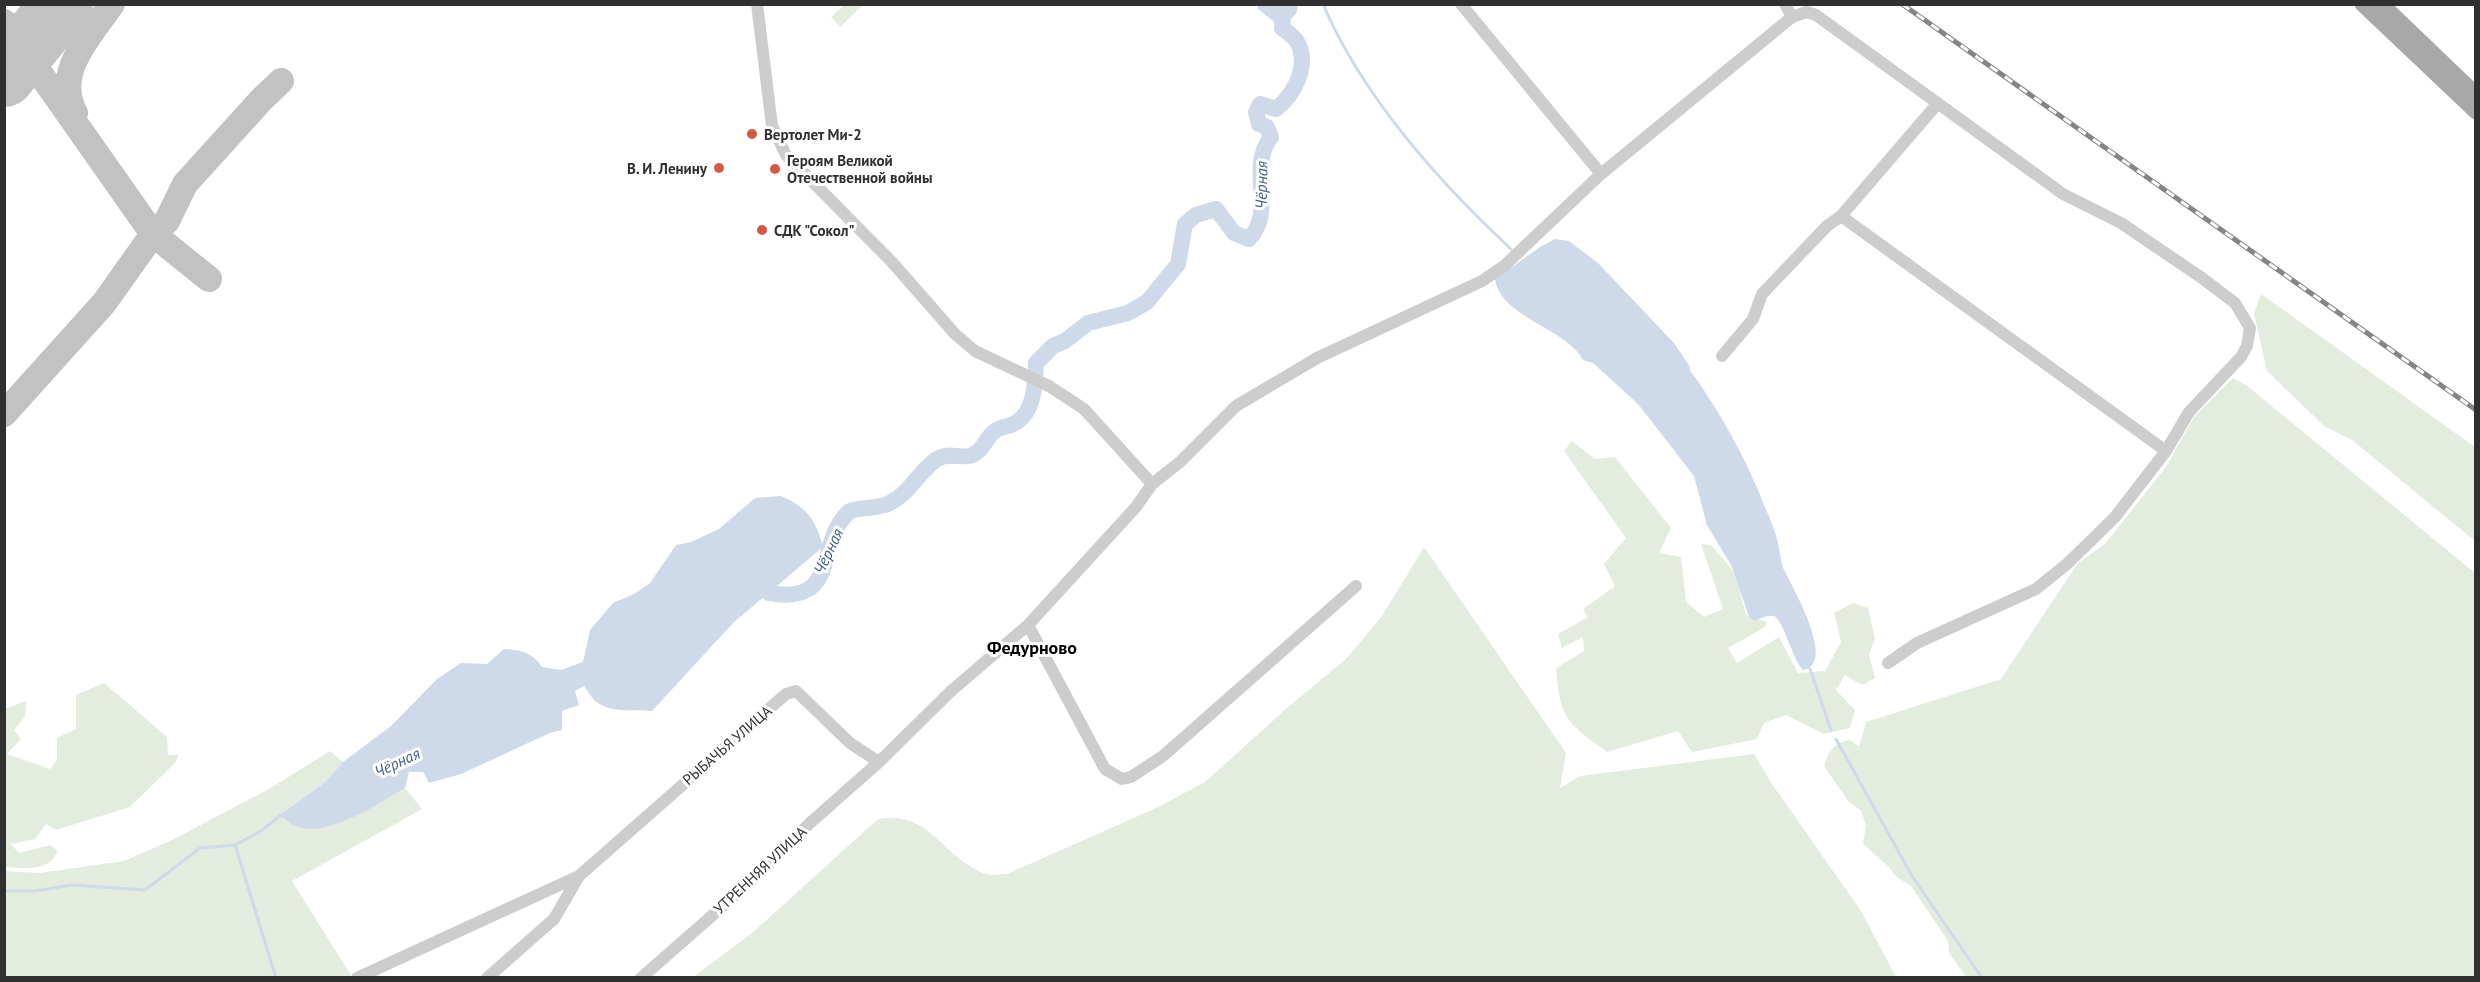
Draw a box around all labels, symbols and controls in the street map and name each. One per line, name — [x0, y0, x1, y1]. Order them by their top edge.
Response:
place label: Вертолет Ми-2 — [764, 125, 862, 144]
marker: Вертолет Ми-2 — [745, 127, 759, 141]
place label: Героям Великой Отечественной войны — [787, 151, 932, 187]
place label: В. И. Ленину — [627, 159, 708, 178]
water label: Чёрная — [1251, 160, 1271, 209]
marker: В. И. Ленину — [712, 161, 726, 175]
marker: Героям Великой Отечественной войны — [768, 162, 782, 176]
place label: СДК "Сокол" — [774, 221, 854, 240]
marker: СДК "Сокол" — [755, 223, 769, 237]
water label: Чёрная — [809, 524, 848, 577]
district label: Федурново — [987, 636, 1077, 659]
street label: РЫБАЧЬЯ УЛИЦА — [678, 701, 776, 789]
water label: Чёрная — [371, 742, 424, 781]
street label: УТРЕННЯЯ УЛИЦА — [710, 822, 811, 918]

